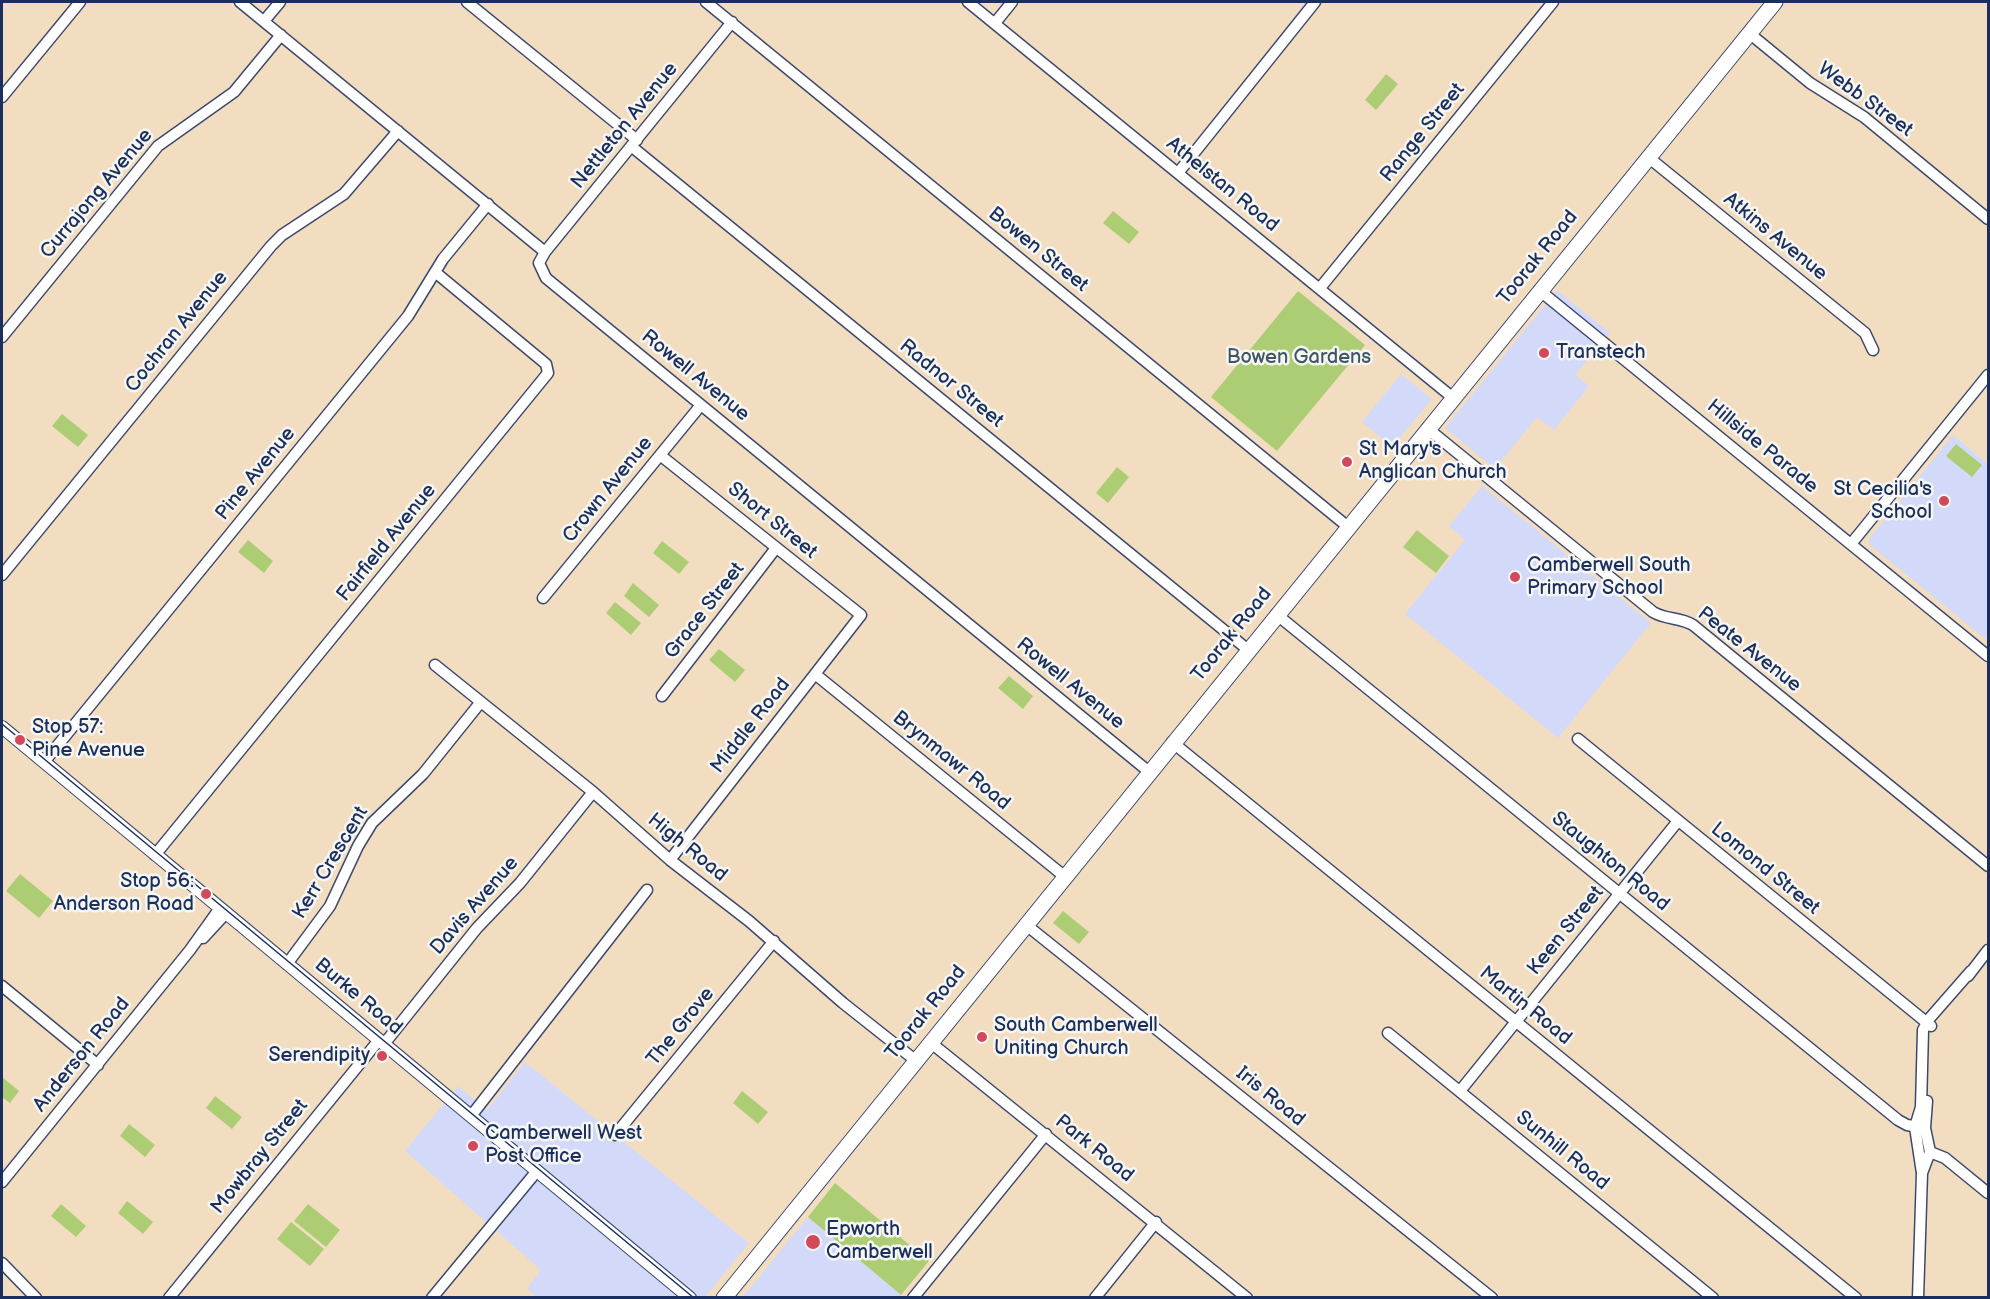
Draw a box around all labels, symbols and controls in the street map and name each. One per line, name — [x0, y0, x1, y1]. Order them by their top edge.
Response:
street label: Webb Street — [1813, 57, 1917, 143]
street label: Nettleton Avenue — [567, 58, 683, 194]
street label: Range Street — [1376, 79, 1470, 187]
street label: Currajong Avenue — [36, 124, 158, 264]
street label: Athelstan Road — [1161, 132, 1283, 238]
street label: Atkins Avenue — [1718, 188, 1832, 286]
street label: Bowen Street — [983, 202, 1093, 298]
street label: Toorak Road — [1493, 206, 1583, 310]
street label: Cochran Avenue — [121, 266, 233, 398]
street label: Rowell Avenue — [636, 325, 754, 427]
street label: Radnor Street — [894, 335, 1008, 433]
place label: Transtech — [1556, 341, 1645, 365]
park label: Bowen Gardens — [1227, 346, 1371, 370]
marker: Transtech — [1537, 346, 1551, 360]
street label: Hillside Parade — [1702, 395, 1822, 499]
street label: Pine Avenue — [211, 423, 301, 525]
street label: Crown Avenue — [558, 432, 658, 548]
place label: St Mary's Anglican Church — [1359, 438, 1507, 485]
marker: St Mary's Anglican Church — [1340, 455, 1354, 469]
street label: Short Street — [722, 478, 822, 564]
place label: St Cecilia's School — [1833, 478, 1932, 525]
street label: Fairfield Avenue — [332, 479, 442, 607]
marker: St Cecilia's School — [1937, 494, 1951, 508]
place label: Camberwell South Primary School — [1527, 554, 1691, 601]
street label: Grace Street — [660, 558, 750, 664]
marker: Camberwell South Primary School — [1508, 570, 1522, 584]
street label: Toorak Road — [1187, 583, 1277, 687]
street label: Peate Avenue — [1692, 602, 1806, 698]
street label: Rowell Avenue — [1011, 633, 1129, 735]
street label: Middle Road — [706, 673, 796, 779]
street label: Brynmawr Road — [887, 706, 1015, 816]
place label: Stop 57: Pine Avenue — [32, 716, 145, 763]
marker: Stop 57: Pine Avenue — [13, 733, 27, 747]
street label: Kerr Crescent — [288, 802, 374, 924]
street label: Staughton Road — [1546, 807, 1674, 917]
street label: High Road — [642, 809, 732, 887]
street label: Lomond Street — [1706, 818, 1824, 920]
street label: Davis Avenue — [426, 852, 524, 960]
place label: Stop 56: Anderson Road — [54, 870, 194, 917]
street label: Keen Street — [1523, 881, 1609, 981]
marker: Stop 56: Anderson Road — [199, 887, 213, 901]
street label: Burke Road — [309, 953, 407, 1041]
street label: Toorak Road — [881, 961, 971, 1065]
street label: Martin Road — [1474, 961, 1576, 1051]
street label: The Grove — [642, 983, 720, 1071]
street label: Anderson Road — [29, 993, 135, 1117]
place label: South Camberwell Uniting Church — [994, 1014, 1158, 1061]
marker: South Camberwell Uniting Church — [975, 1030, 989, 1044]
place label: Serendipity — [268, 1044, 370, 1068]
marker: Serendipity — [375, 1049, 389, 1063]
street label: Iris Road — [1231, 1062, 1309, 1132]
street label: Mowbray Street — [206, 1095, 314, 1219]
street label: Sunhill Road — [1511, 1106, 1613, 1196]
street label: Park Road — [1050, 1110, 1138, 1188]
place label: Camberwell West Post Office — [485, 1122, 642, 1169]
marker: Camberwell West Post Office — [466, 1139, 480, 1153]
place label: Epworth Camberwell — [826, 1218, 933, 1265]
marker: Epworth Camberwell — [804, 1233, 822, 1251]

